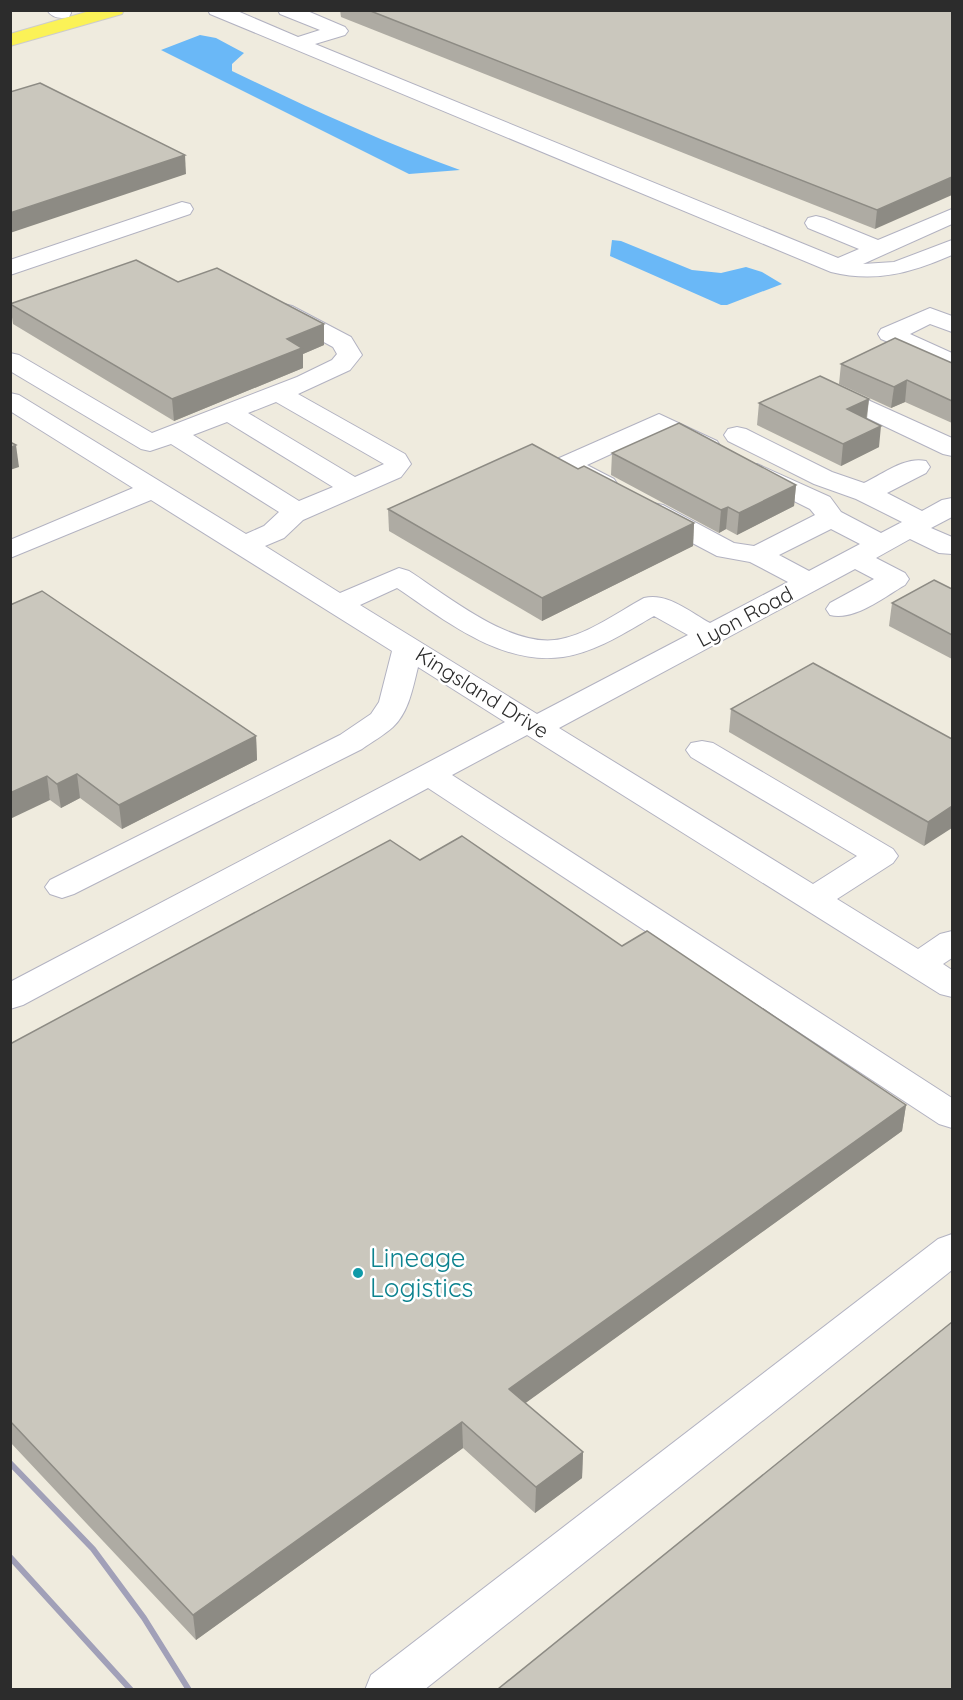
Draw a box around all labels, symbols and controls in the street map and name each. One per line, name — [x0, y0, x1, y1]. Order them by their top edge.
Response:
street label: Lyon Road — [692, 580, 797, 652]
street label: Kingsland Drive — [411, 641, 554, 744]
place label: Lineage Logistics — [370, 1241, 474, 1304]
marker: Lineage Logistics — [351, 1266, 365, 1280]

